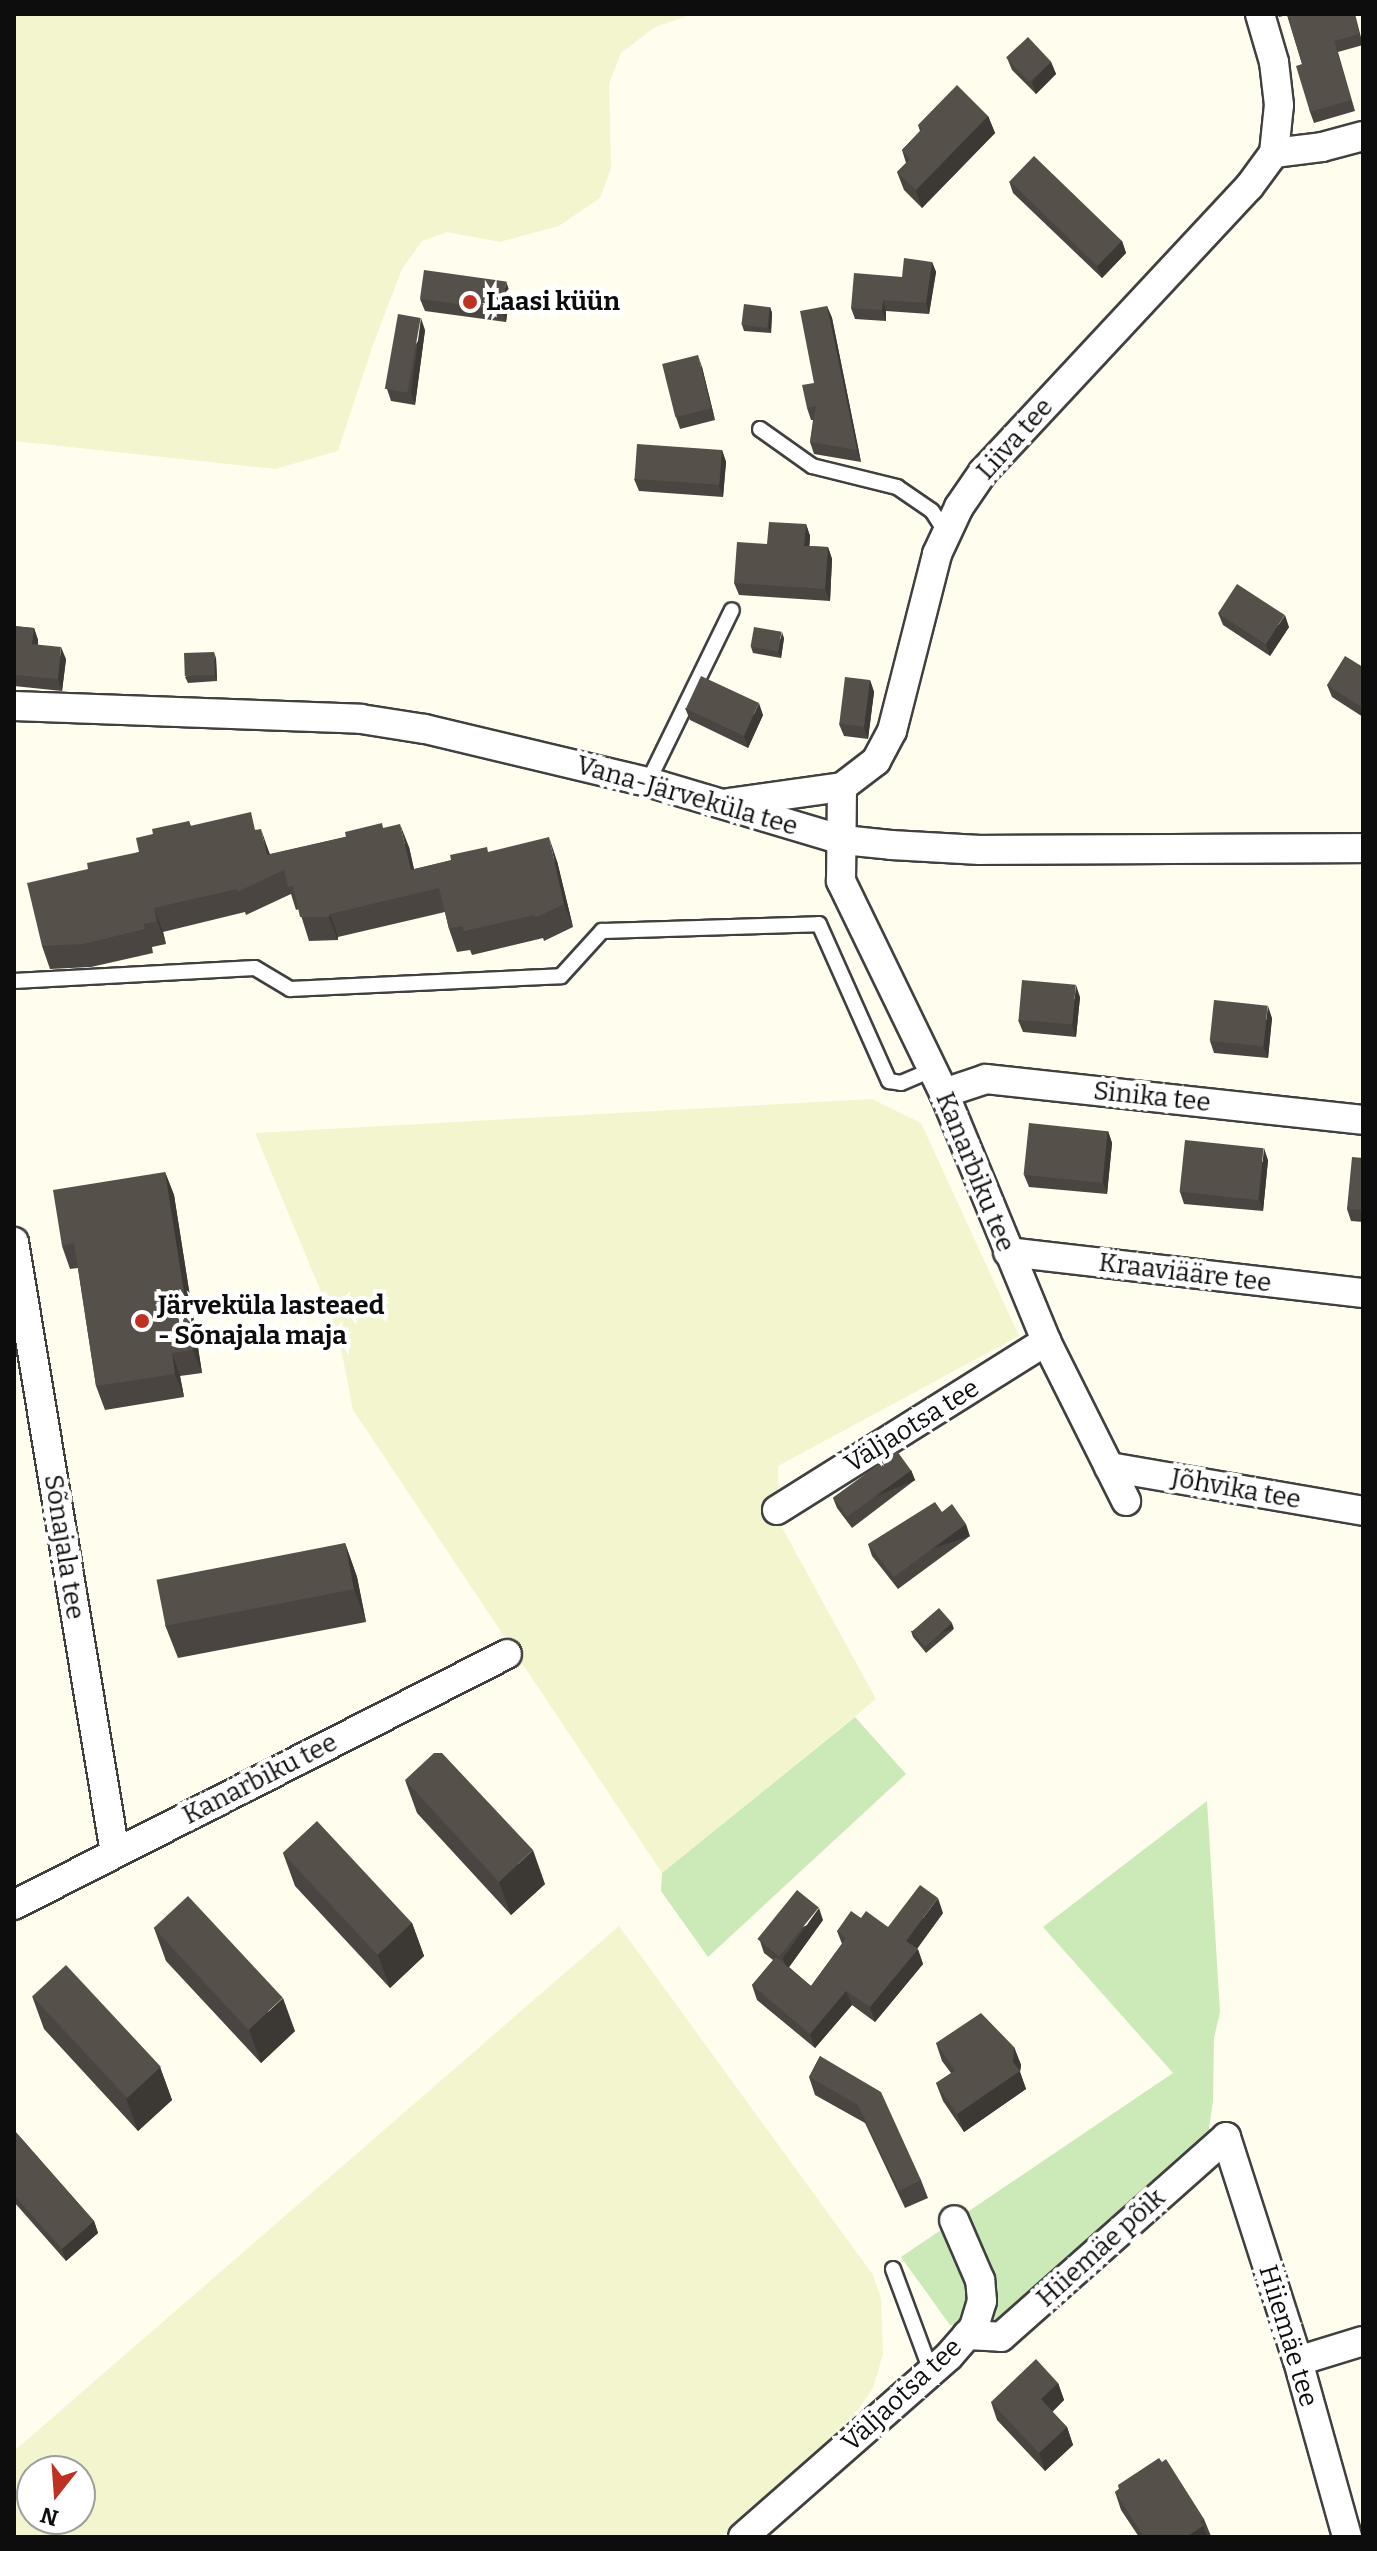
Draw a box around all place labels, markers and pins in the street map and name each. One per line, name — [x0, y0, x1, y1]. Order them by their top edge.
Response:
place label: Laasi küün — [486, 286, 620, 318]
marker: Laasi küün — [461, 293, 479, 311]
place label: Järveküla lasteaed - Sõnajala maja — [158, 1290, 384, 1352]
marker: Järveküla lasteaed - Sõnajala maja — [133, 1312, 151, 1330]

